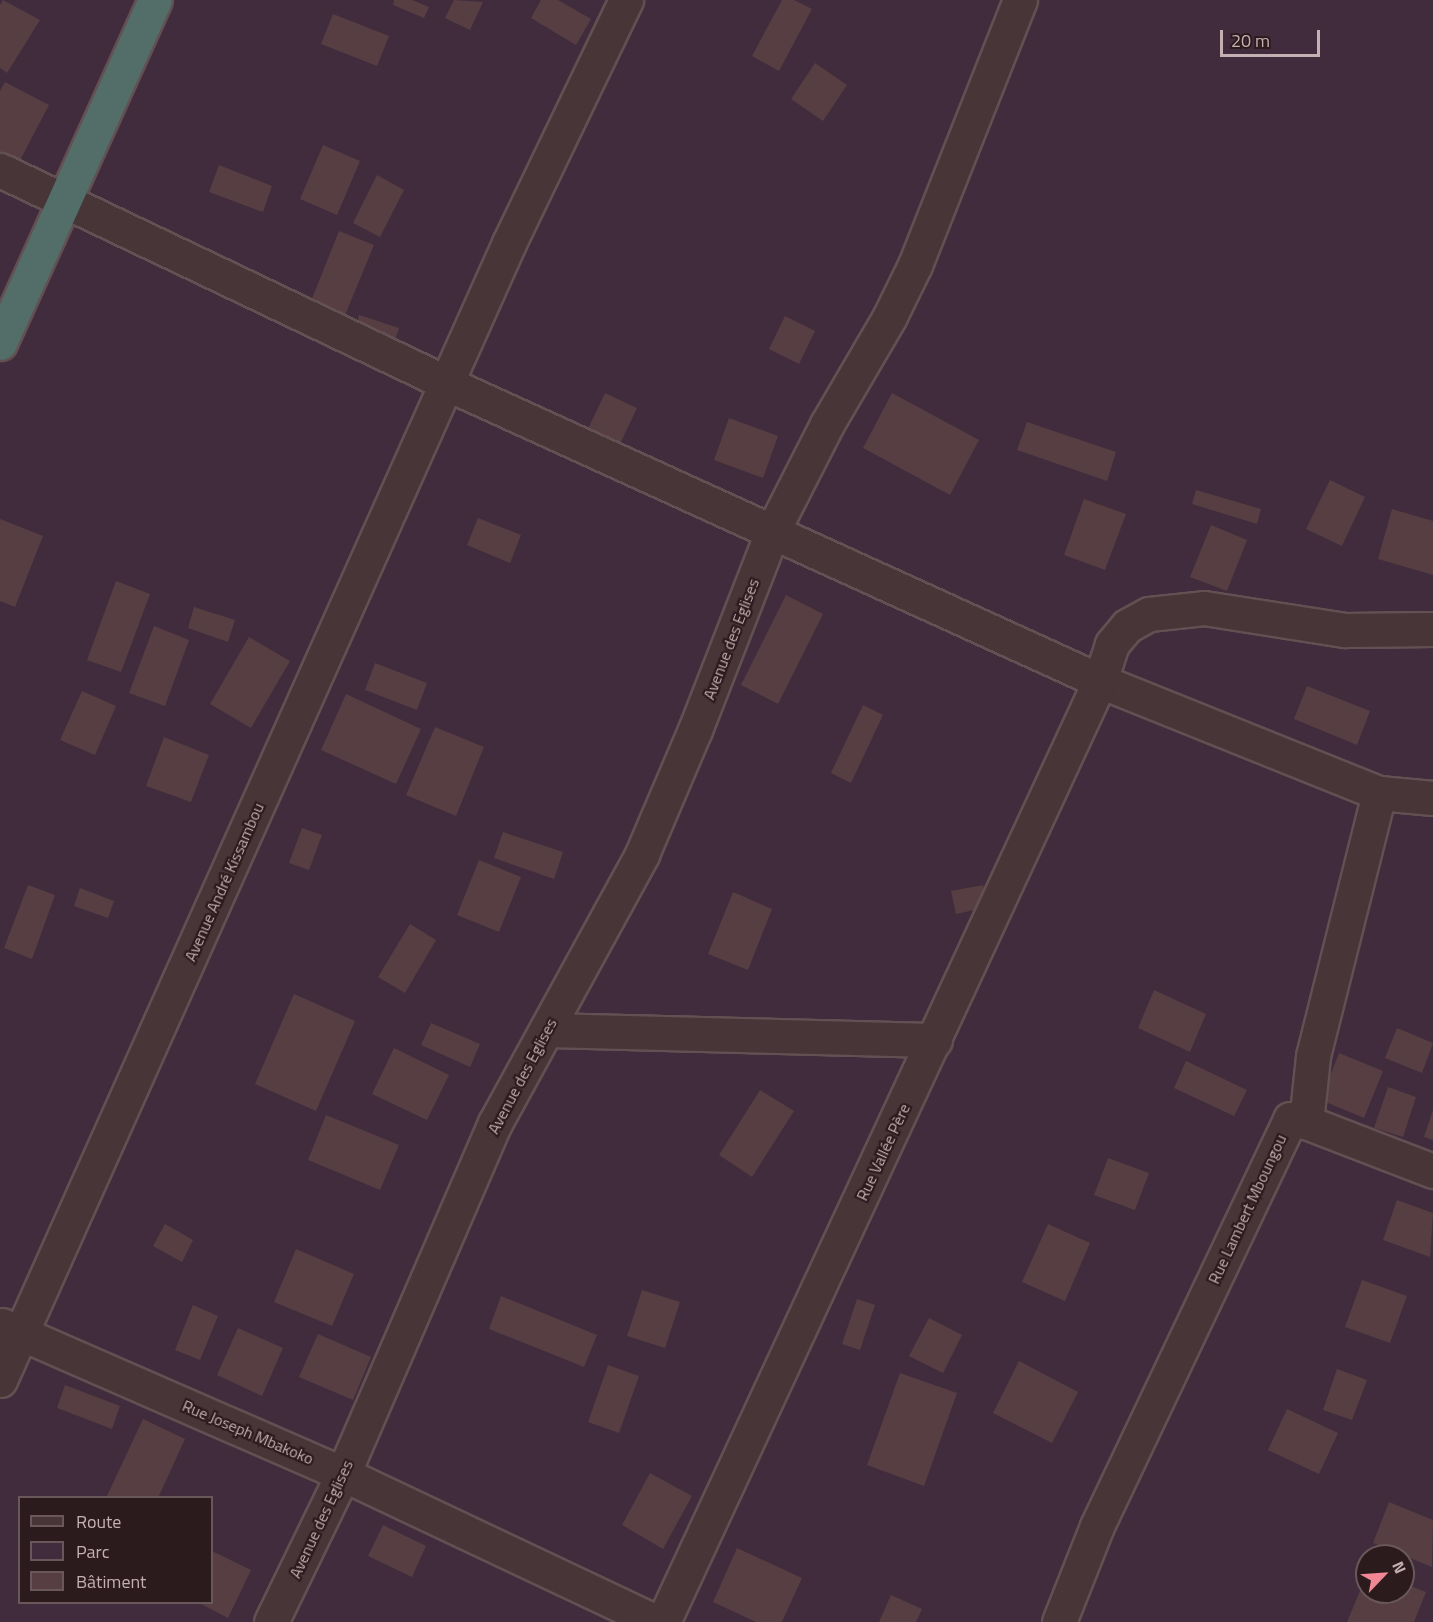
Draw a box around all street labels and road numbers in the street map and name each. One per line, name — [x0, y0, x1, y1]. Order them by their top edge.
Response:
street label: Avenue des Eglises — [699, 576, 763, 702]
street label: Avenue André Kissambou — [180, 800, 268, 964]
street label: Avenue des Eglises — [483, 1015, 561, 1137]
street label: Rue Vallée Père — [852, 1100, 914, 1204]
street label: Rue Lambert Mboungou — [1204, 1131, 1290, 1287]
street label: Rue Joseph Mbakoko — [180, 1396, 316, 1468]
street label: Avenue des Eglises — [285, 1457, 357, 1581]

